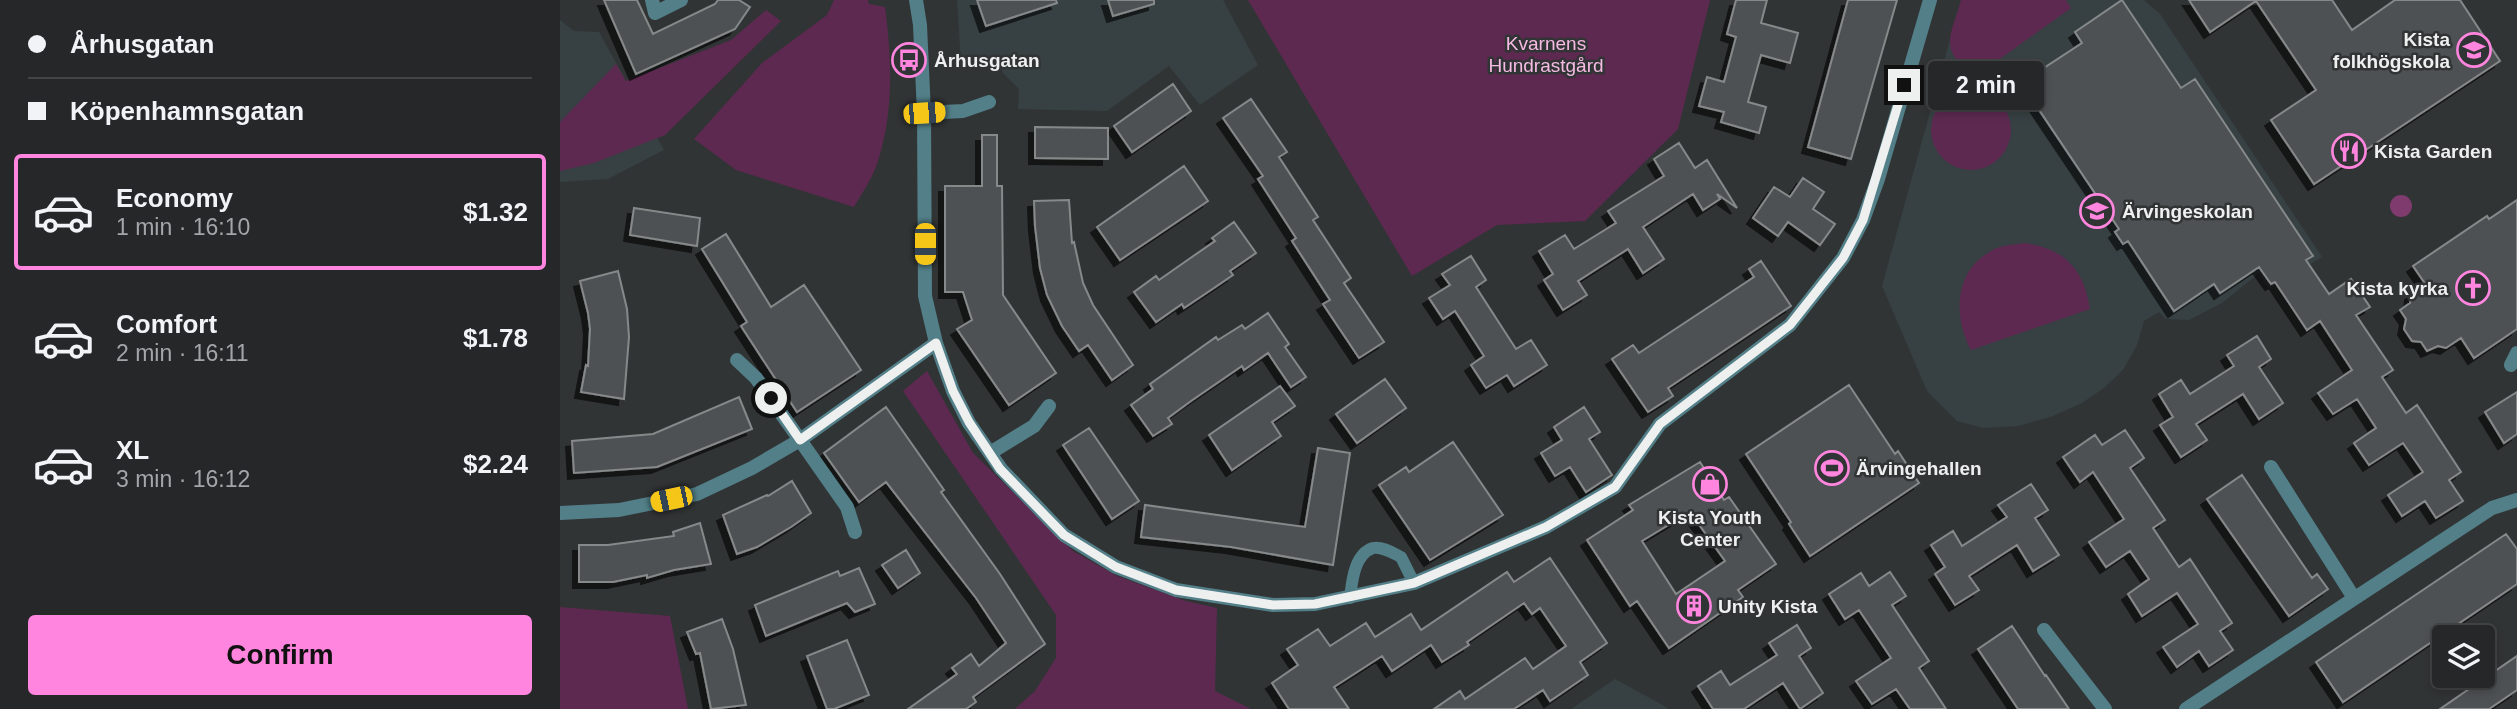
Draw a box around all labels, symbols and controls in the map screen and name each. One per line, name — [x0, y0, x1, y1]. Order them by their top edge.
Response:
text: Århusgatan — [70, 29, 214, 59]
place label: Kista folkhögskola — [2333, 29, 2450, 72]
school or university icon: Kista folkhögskola — [2455, 31, 2493, 69]
park label: Kvarnens Hundrastgård — [1488, 33, 1604, 76]
bus stop icon: Århusgatan — [890, 41, 928, 79]
place label: Århusgatan — [934, 50, 1040, 71]
callout: 2 min — [1928, 60, 2044, 110]
route end — [1888, 69, 1920, 101]
text: 2 min — [1956, 72, 2016, 98]
text: Köpenhamnsgatan — [70, 96, 304, 126]
car — [903, 101, 946, 125]
restaurant icon: Kista Garden — [2330, 132, 2368, 170]
place label: Kista Garden — [2374, 141, 2492, 162]
icon: car — [32, 181, 95, 244]
text: Economy — [116, 183, 233, 213]
school or university icon: Ärvingeskolan — [2078, 192, 2116, 230]
text: $1.32 — [463, 197, 528, 227]
place label: Ärvingeskolan — [2122, 201, 2253, 222]
text: 1 min · 16:10 — [116, 214, 250, 240]
car — [915, 223, 936, 265]
church icon: Kista kyrka — [2454, 269, 2492, 307]
place label: Kista kyrka — [2347, 278, 2448, 299]
icon: car — [32, 307, 95, 370]
text: Comfort — [116, 309, 217, 339]
text: $1.78 — [463, 323, 528, 353]
text: 2 min · 16:11 — [116, 340, 249, 366]
route start — [755, 382, 787, 414]
icon: car — [32, 433, 95, 496]
text: XL — [116, 435, 149, 465]
text: $2.24 — [463, 449, 528, 479]
sports icon: Ärvingehallen — [1813, 449, 1851, 487]
place label: Ärvingehallen — [1856, 458, 1982, 479]
shop icon: Kista Youth Center — [1691, 465, 1729, 503]
text: 3 min · 16:12 — [116, 466, 250, 492]
car — [649, 484, 694, 514]
place label: Kista Youth Center — [1658, 507, 1762, 550]
building icon: Unity Kista — [1675, 587, 1713, 625]
place label: Unity Kista — [1718, 596, 1818, 617]
button: Confirm — [28, 615, 532, 695]
map controls — [2432, 625, 2495, 688]
button: layers — [2432, 625, 2495, 688]

